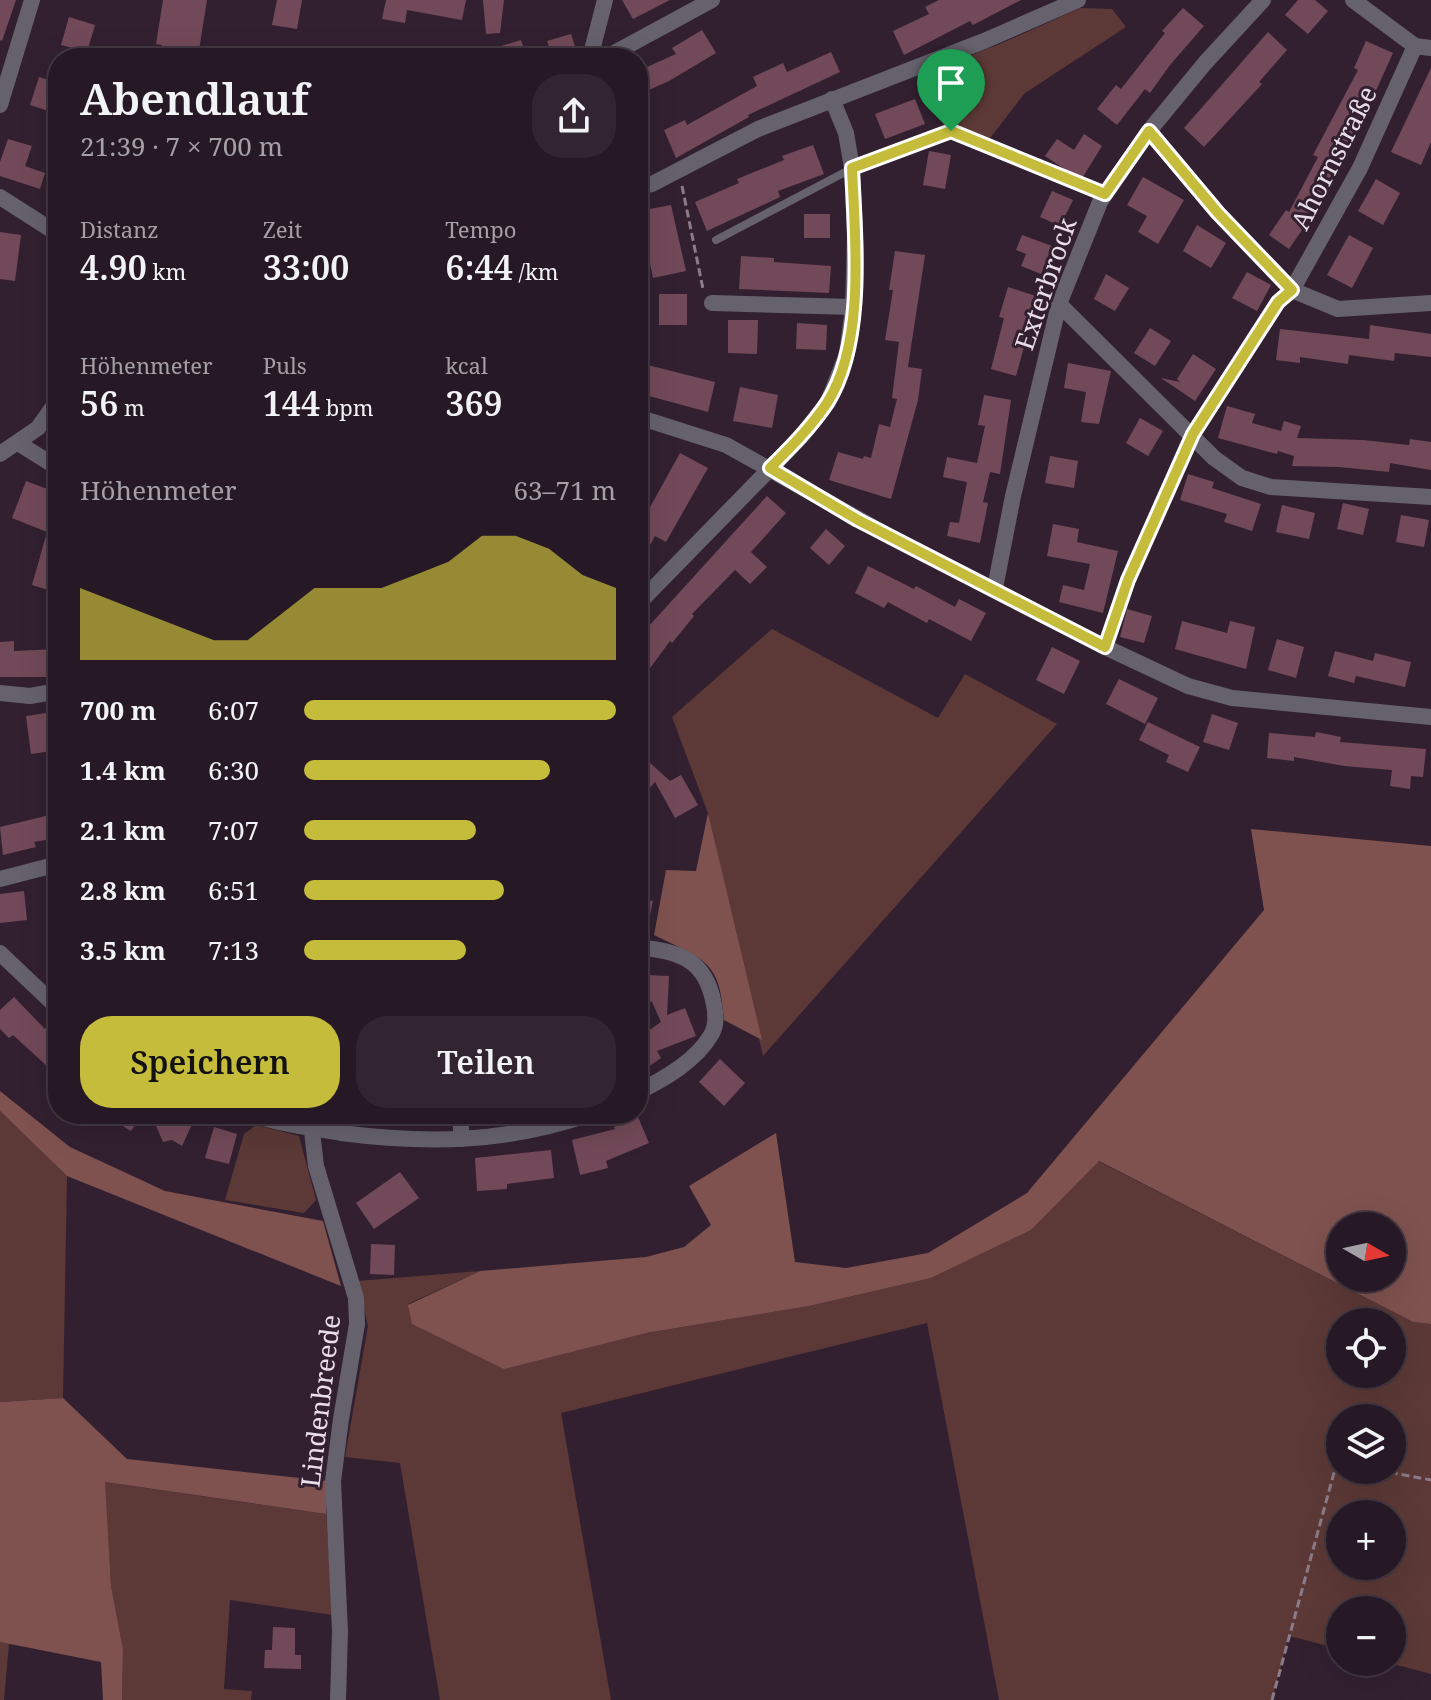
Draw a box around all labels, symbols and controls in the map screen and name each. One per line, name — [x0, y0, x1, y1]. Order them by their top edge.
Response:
pin — [917, 49, 985, 131]
icon: arrive — [929, 61, 973, 105]
text: Abendlauf — [80, 68, 309, 128]
button: share — [532, 74, 616, 158]
street label: Ahornstraße — [1281, 79, 1385, 236]
text: 21:39 · 7 × 700 m — [80, 128, 283, 164]
street label: Exterbrock — [1006, 212, 1085, 355]
text: Distanz — [80, 214, 159, 244]
text: Zeit — [263, 214, 302, 244]
text: Tempo — [445, 214, 516, 244]
text: 4.90 — [80, 244, 147, 290]
text: 33:00 — [263, 244, 349, 290]
text: 6:44 — [445, 244, 513, 290]
text: km — [147, 256, 186, 286]
text: /km — [513, 256, 559, 286]
text: Höhenmeter — [80, 350, 213, 380]
text: Puls — [263, 350, 307, 380]
text: kcal — [445, 350, 488, 380]
text: 56 — [80, 380, 118, 426]
text: 144 — [263, 380, 320, 426]
text: 369 — [445, 380, 503, 426]
text: m — [118, 392, 145, 422]
text: bpm — [320, 392, 374, 422]
text: Höhenmeter — [80, 472, 237, 508]
text: 63–71 m — [514, 472, 616, 508]
text: 700 m — [80, 692, 156, 728]
text: 6:07 — [208, 692, 259, 728]
text: 1.4 km — [80, 752, 166, 788]
text: 6:30 — [208, 752, 259, 788]
text: 2.1 km — [80, 812, 166, 848]
text: 7:07 — [208, 812, 259, 848]
text: 2.8 km — [80, 872, 166, 908]
text: 6:51 — [208, 872, 259, 908]
text: 3.5 km — [80, 932, 166, 968]
text: 7:13 — [208, 932, 259, 968]
button: Speichern — [80, 1016, 340, 1108]
button: Teilen — [356, 1016, 616, 1108]
north arrow — [1326, 1212, 1406, 1292]
map controls — [1326, 1212, 1406, 1676]
button: locate — [1326, 1308, 1406, 1388]
street label: Lindenbreede — [292, 1312, 348, 1489]
button: layers — [1326, 1404, 1406, 1484]
button: + — [1326, 1500, 1406, 1580]
button: − — [1326, 1596, 1406, 1676]

